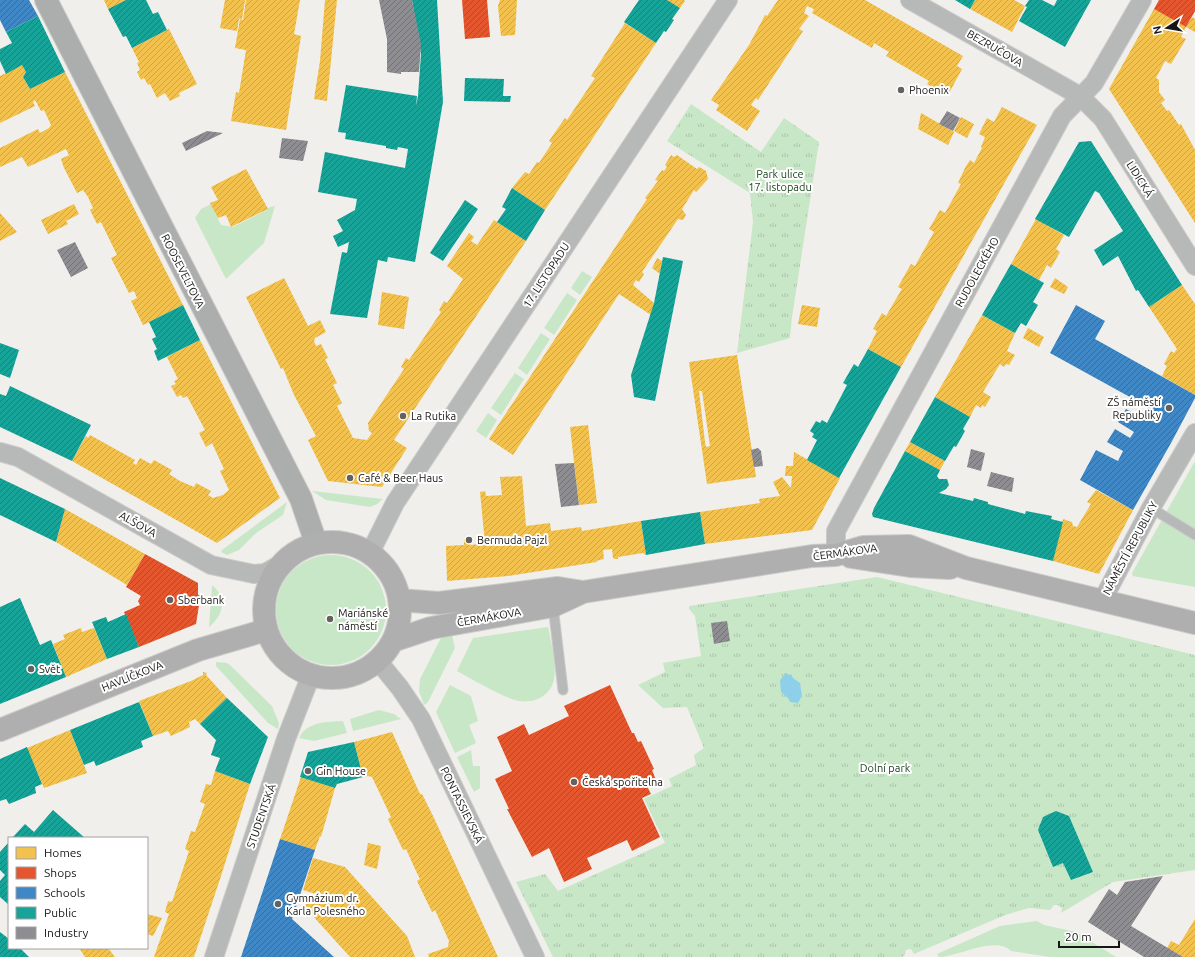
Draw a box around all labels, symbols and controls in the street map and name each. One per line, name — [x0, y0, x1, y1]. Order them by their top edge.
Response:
north arrow — [1147, 8, 1187, 48]
text: N — [1150, 25, 1164, 35]
street label: BEZRUČOVA — [965, 26, 1026, 69]
place label: Phoenix — [909, 84, 949, 96]
marker: Phoenix — [896, 85, 906, 95]
street label: LIDICKÁ — [1124, 158, 1157, 200]
park label: Park ulice 17. listopadu — [748, 168, 812, 193]
street label: ROOSEVELTOVA — [159, 232, 207, 311]
street label: RUDOLECKÉHO — [952, 234, 1001, 309]
street label: 17. LISTOPADU — [521, 240, 571, 310]
place label: ZŠ náměstí Republiky — [1107, 395, 1162, 421]
marker: ZŠ náměstí Republiky — [1164, 403, 1174, 413]
place label: La Rutika — [411, 410, 456, 422]
marker: La Rutika — [398, 411, 408, 421]
place label: Café & Beer Haus — [358, 472, 443, 484]
marker: Café & Beer Haus — [345, 473, 355, 483]
street label: NÁMĚSTÍ REPUBLIKY — [1099, 498, 1160, 597]
street label: ALŠOVA — [117, 508, 160, 540]
place label: Bermuda Pajzl — [477, 534, 547, 546]
marker: Bermuda Pajzl — [464, 535, 474, 545]
street label: ČERMÁKOVA — [812, 540, 879, 562]
place label: Sberbank — [178, 594, 225, 606]
marker: Sberbank — [165, 595, 175, 605]
street label: ČERMÁKOVA — [456, 604, 523, 629]
place label: Mariánské náměstí — [338, 607, 388, 632]
marker: Mariánské náměstí — [325, 614, 335, 624]
street label: HAVLÍČKOVA — [99, 657, 165, 694]
place label: Svět — [39, 663, 61, 675]
marker: Svět — [26, 664, 36, 674]
park label: Dolní park — [860, 762, 911, 774]
street label: PONTASSIEVSKÁ — [438, 764, 487, 846]
place label: Gin House — [316, 765, 366, 777]
marker: Gin House — [303, 766, 313, 776]
place label: Česká spořitelna — [582, 775, 663, 788]
marker: Česká spořitelna — [569, 777, 579, 787]
street label: STUDENTSKÁ — [243, 781, 278, 850]
legend — [8, 837, 148, 949]
text: Homes — [44, 846, 82, 859]
text: Shops — [44, 866, 76, 879]
text: Schools — [44, 886, 85, 899]
place label: Gymnázium dr. Karla Polesného — [286, 892, 365, 917]
marker: Gymnázium dr. Karla Polesného — [273, 899, 283, 909]
text: Public — [44, 906, 77, 919]
scale bar — [1059, 923, 1119, 949]
text: Industry — [44, 926, 89, 939]
text: 20 m — [1065, 930, 1092, 943]

